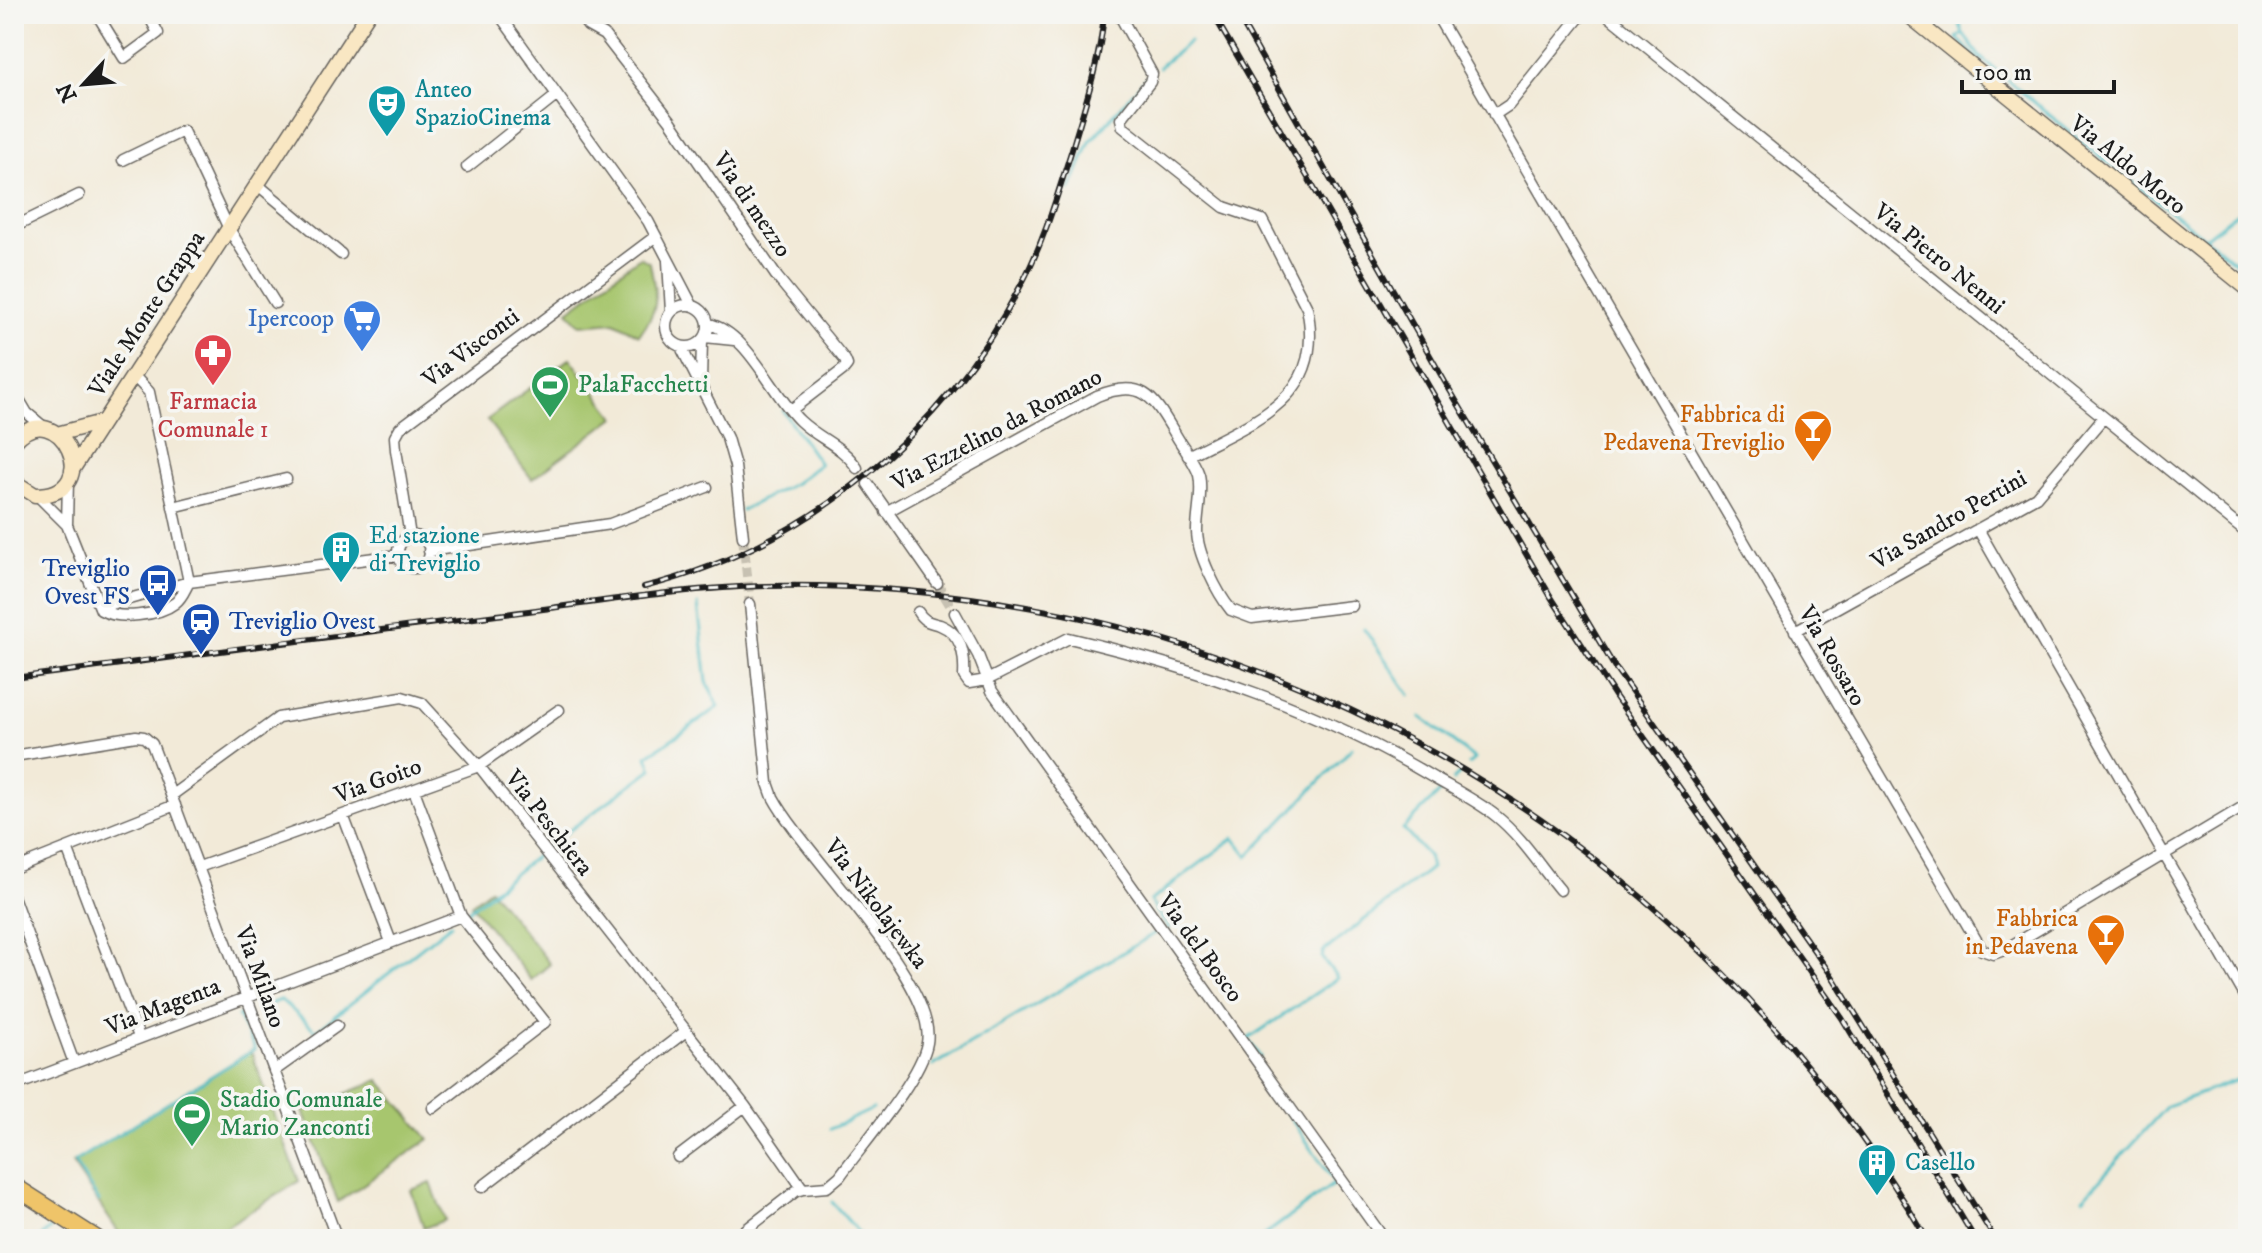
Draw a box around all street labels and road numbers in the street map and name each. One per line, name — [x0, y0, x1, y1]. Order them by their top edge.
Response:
street label: Via Aldo Moro — [2063, 108, 2192, 221]
street label: Via di mezzo — [705, 146, 798, 263]
street label: Via Pietro Nenni — [1866, 196, 2011, 321]
street label: Viale Monte Grappa — [82, 225, 212, 404]
street label: Via Visconti — [416, 302, 526, 395]
street label: Via Ezzelino da Romano — [886, 362, 1107, 499]
street label: Via Sandro Pertini — [1865, 463, 2032, 577]
street label: Via Rossaro — [1791, 600, 1873, 712]
street label: Via Goito — [329, 751, 426, 811]
street label: Via Peschiera — [498, 763, 600, 883]
street label: Via Nikolajewka — [817, 832, 935, 976]
street label: Via del Bosco — [1150, 887, 1250, 1008]
street label: Via Milano — [227, 921, 292, 1032]
street label: Via Magenta — [100, 971, 225, 1043]

